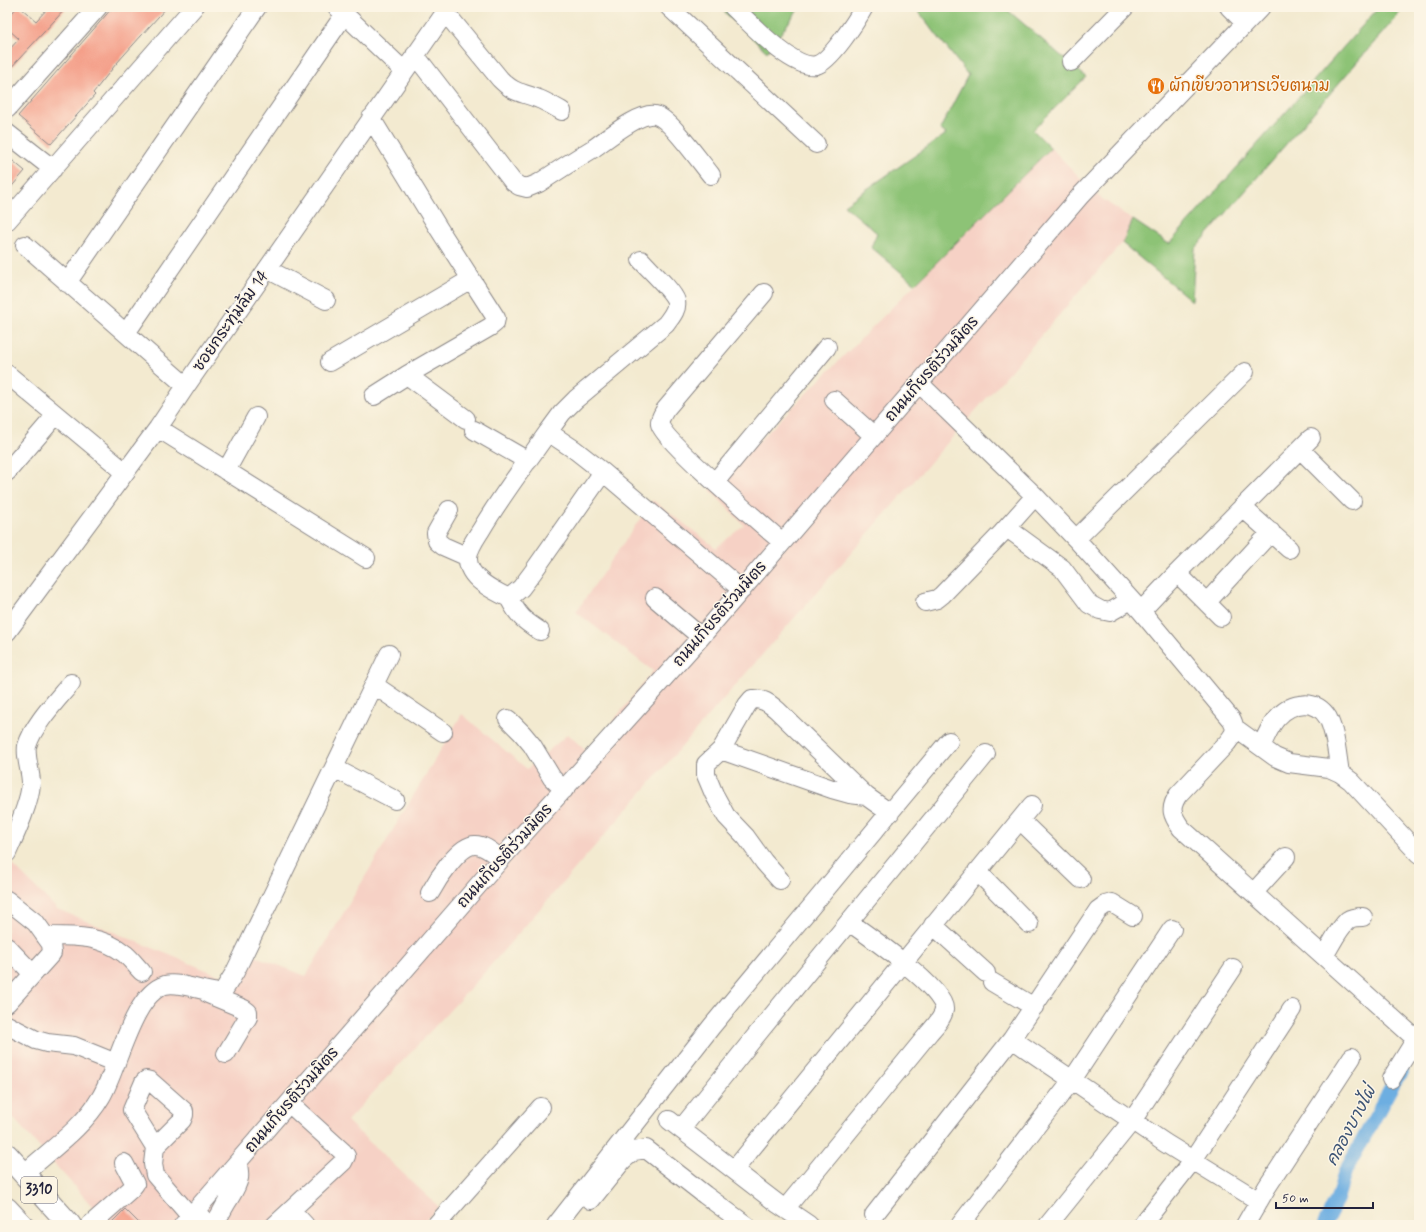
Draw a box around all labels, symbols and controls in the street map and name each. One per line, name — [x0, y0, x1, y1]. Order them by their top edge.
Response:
place label: ผักเขียวอาหารเวียตนาม — [1169, 75, 1330, 97]
restaurant icon: ผักเขียวอาหารเวียตนาม — [1146, 76, 1166, 96]
street label: ซอยกระทุ่มล้ม 14 — [187, 265, 275, 376]
street label: ถนนเกียรติร่วมมิตร — [879, 310, 984, 426]
street label: ถนนเกียรติร่วมมิตร — [667, 555, 772, 671]
street label: ถนนเกียรติร่วมมิตร — [451, 798, 558, 913]
street label: ถนนเกียรติร่วมมิตร — [239, 1041, 344, 1157]
water label: คลองบางไผ่ — [1320, 1079, 1383, 1170]
road number: 3310 — [21, 1177, 57, 1203]
scale bar — [1276, 1184, 1373, 1210]
text: 50 m — [1282, 1191, 1309, 1207]

